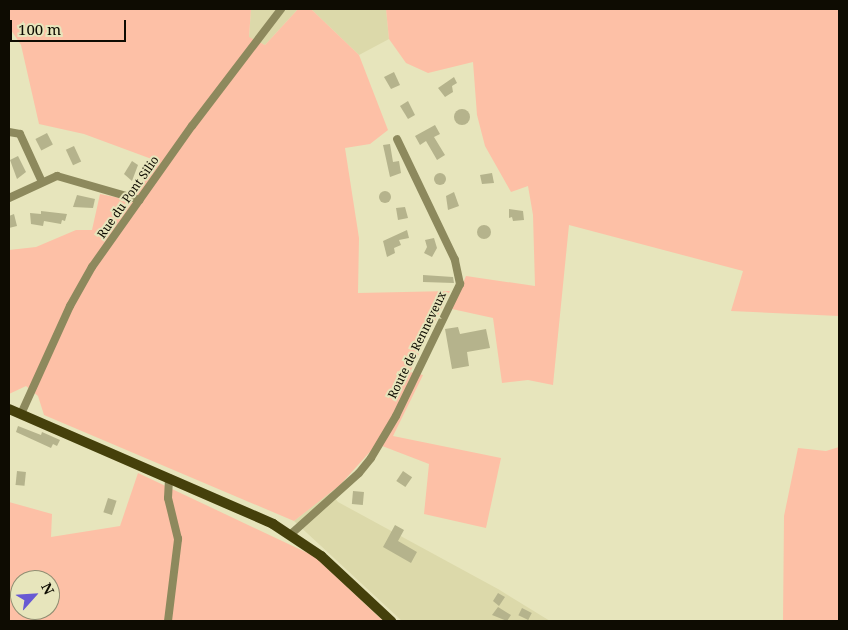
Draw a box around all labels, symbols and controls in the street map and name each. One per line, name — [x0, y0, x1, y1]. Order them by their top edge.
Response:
scale bar — [12, 10, 129, 42]
text: 100 m — [18, 19, 61, 39]
street label: Rue du Pont Silio — [94, 153, 162, 241]
street label: Route de Renneveux — [385, 289, 449, 401]
north arrow — [10, 570, 60, 620]
text: N — [37, 580, 59, 598]

